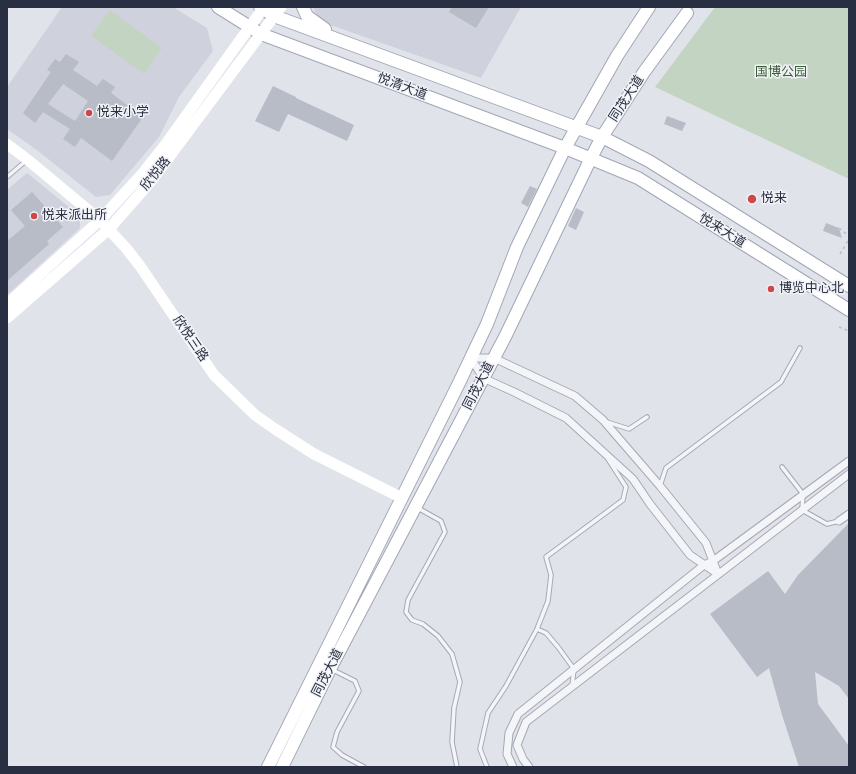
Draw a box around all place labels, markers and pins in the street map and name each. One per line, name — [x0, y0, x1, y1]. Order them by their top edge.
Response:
place label: 悦来小学 — [97, 105, 149, 121]
marker: 悦来小学 — [84, 108, 94, 118]
place label: 悦来 — [761, 191, 787, 207]
marker: 悦来 — [746, 193, 758, 205]
place label: 悦来派出所 — [42, 208, 107, 224]
marker: 悦来派出所 — [29, 211, 39, 221]
place label: 博览中心北 — [779, 281, 844, 297]
marker: 博览中心北 — [766, 284, 776, 294]

